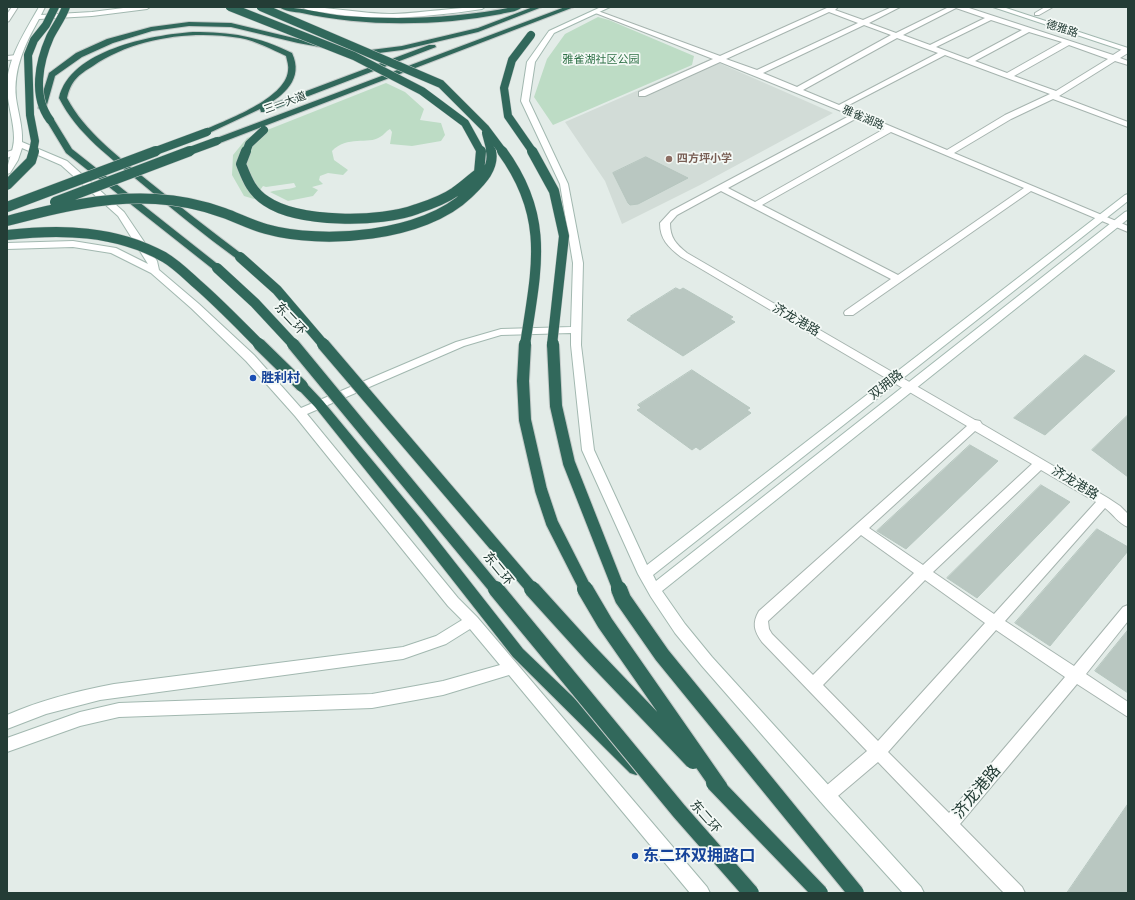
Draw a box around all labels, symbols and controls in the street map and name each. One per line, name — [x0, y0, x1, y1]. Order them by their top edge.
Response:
street label: 德雅路 — [1044, 18, 1080, 40]
park label: 雅雀湖社区公园 — [563, 53, 639, 67]
street label: 三一大道 — [262, 89, 308, 117]
street label: 雅雀湖路 — [840, 103, 886, 133]
place label: 四方坪小学 — [677, 152, 732, 166]
marker: 四方坪小学 — [664, 154, 674, 164]
street label: 东二环 — [271, 299, 309, 339]
street label: 济龙港路 — [770, 300, 822, 340]
street label: 双拥路 — [866, 367, 906, 403]
place label: 胜利村 — [261, 370, 300, 386]
marker: 胜利村 — [248, 373, 258, 383]
street label: 济龙港路 — [1049, 463, 1101, 503]
street label: 东二环 — [480, 549, 516, 589]
street label: 济龙港路 — [949, 761, 1005, 823]
street label: 东二环 — [686, 797, 724, 837]
place label: 东二环双拥路口 — [643, 846, 755, 866]
marker: 东二环双拥路口 — [630, 851, 640, 861]

